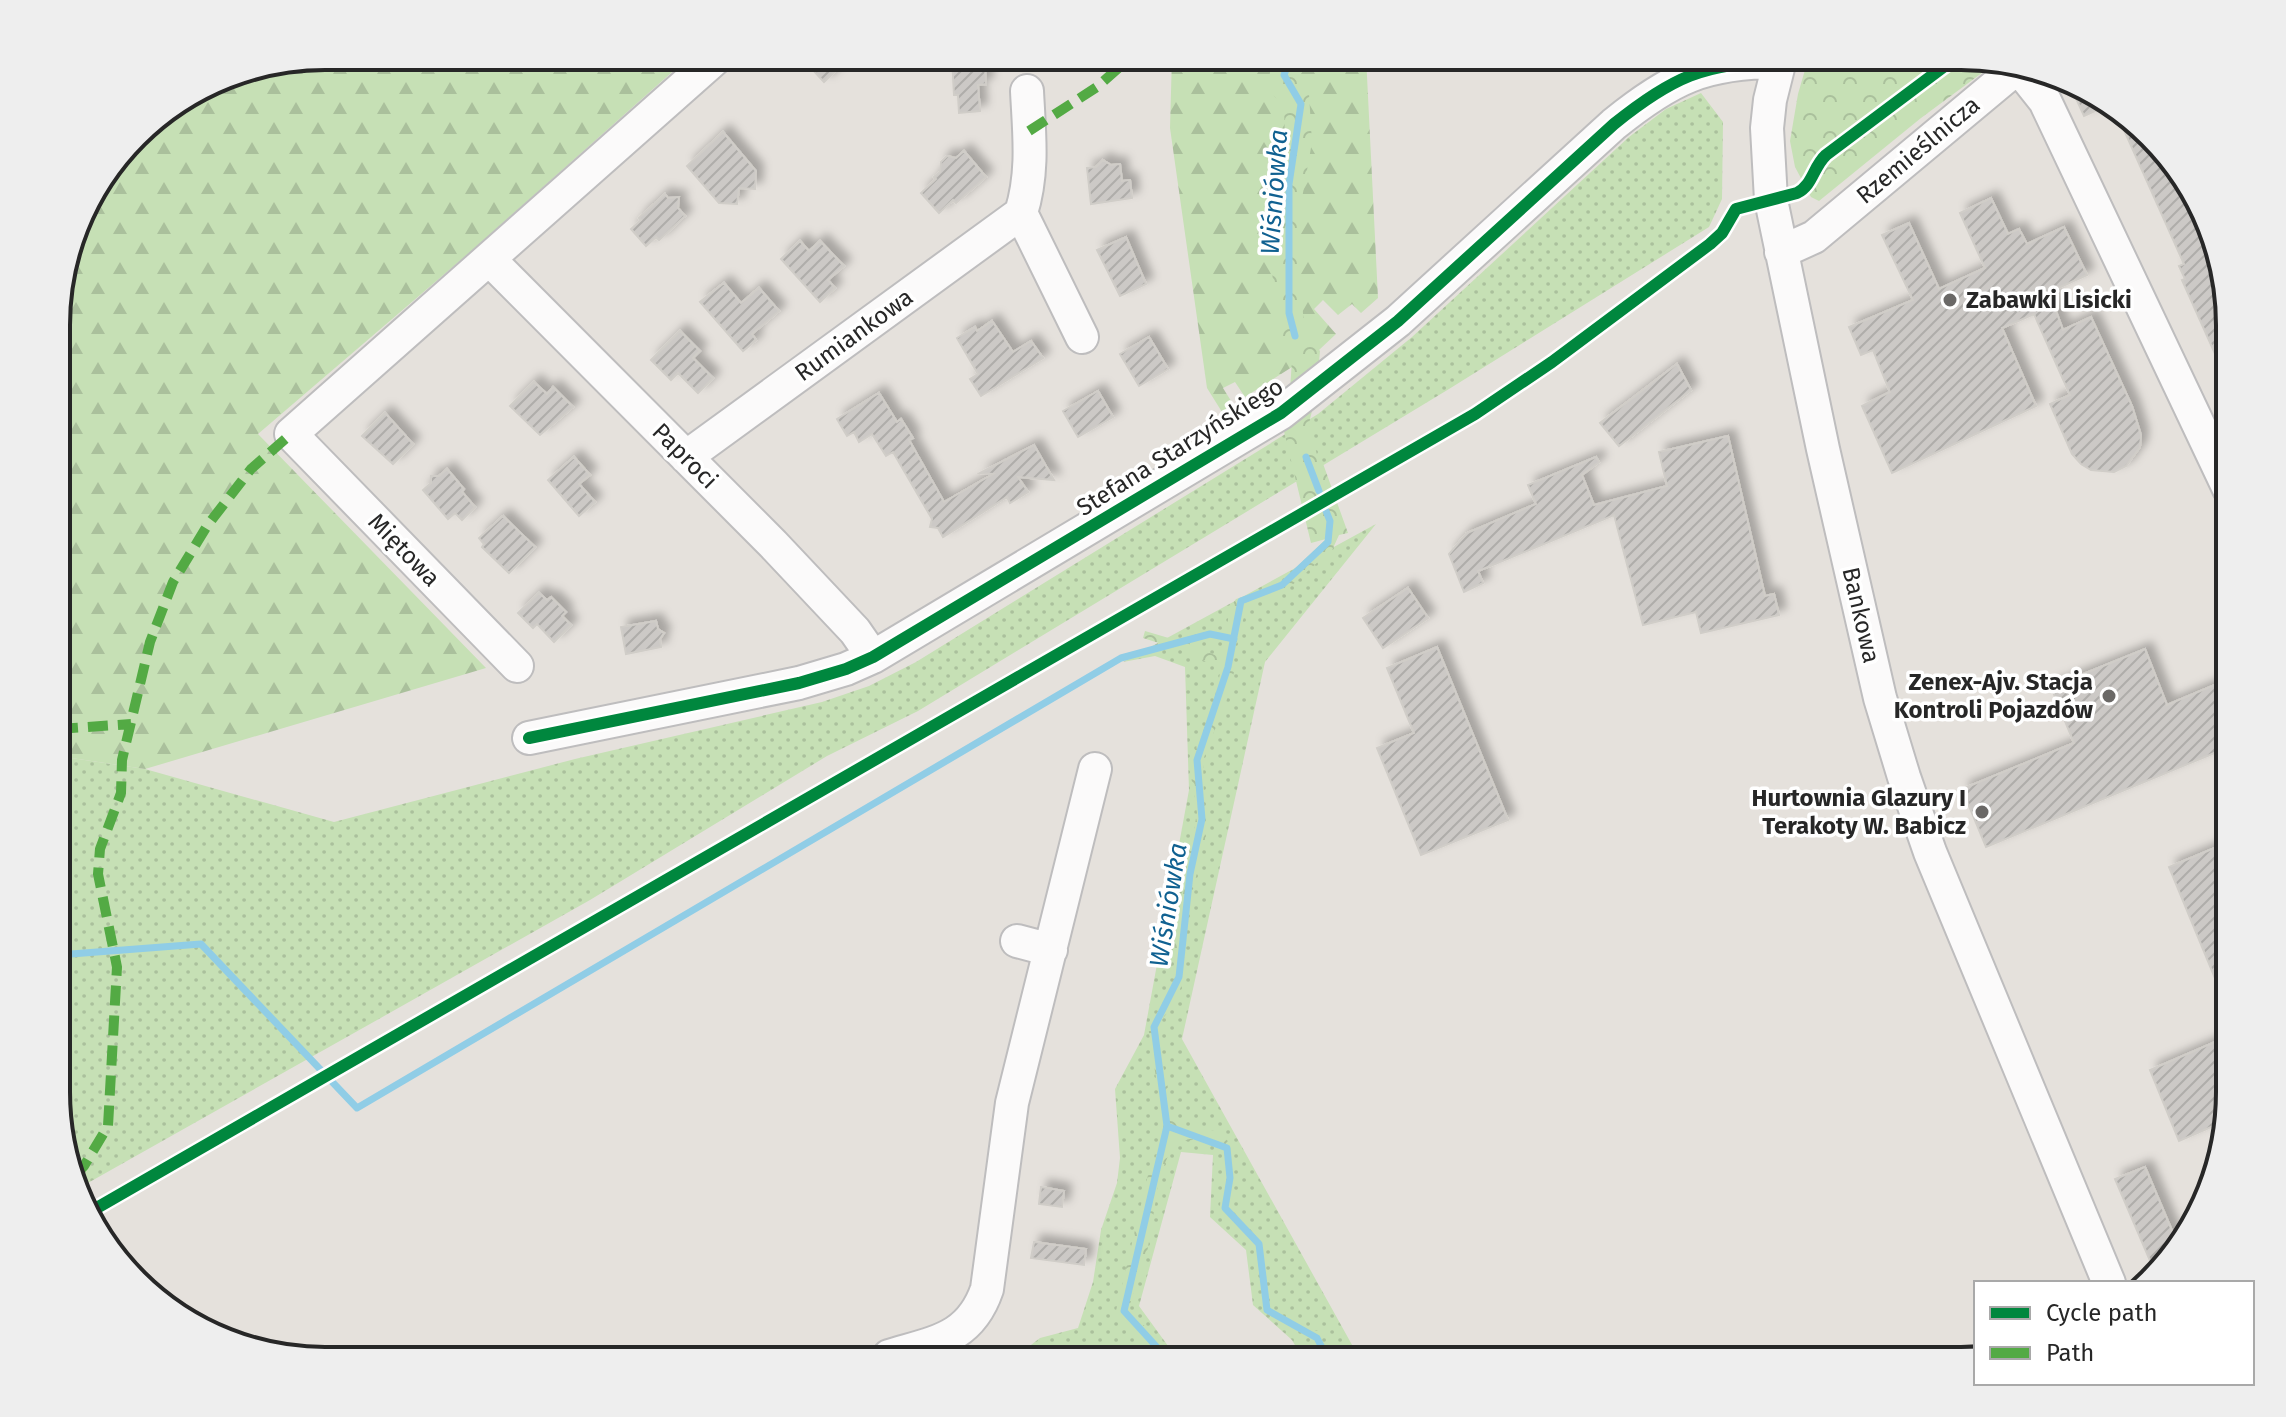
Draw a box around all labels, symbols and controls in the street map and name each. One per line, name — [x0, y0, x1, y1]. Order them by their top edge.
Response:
street label: Rzemieślnicza — [1851, 90, 1985, 210]
water label: Wiśniówka — [1255, 128, 1294, 256]
street label: Rumiankowa — [790, 283, 918, 387]
place label: Zabawki Lisicki — [1966, 286, 2132, 314]
marker: Zabawki Lisicki — [1941, 291, 1959, 309]
street label: Stefana Starzyńskiego — [1072, 372, 1288, 522]
street label: Paproci — [647, 418, 723, 494]
street label: Miętowa — [362, 508, 446, 592]
street label: Bankowa — [1836, 564, 1886, 666]
place label: Zenex-Ajv. Stacja Kontroli Pojazdów — [1894, 668, 2093, 724]
marker: Zenex-Ajv. Stacja Kontroli Pojazdów — [2100, 687, 2118, 705]
place label: Hurtownia Glazury I Terakoty W. Babicz — [1751, 784, 1966, 840]
marker: Hurtownia Glazury I Terakoty W. Babicz — [1973, 803, 1991, 821]
water label: Wiśniówka — [1143, 841, 1194, 969]
legend — [1974, 1281, 2254, 1385]
text: Cycle path — [2046, 1299, 2158, 1327]
text: Path — [2046, 1339, 2094, 1367]

